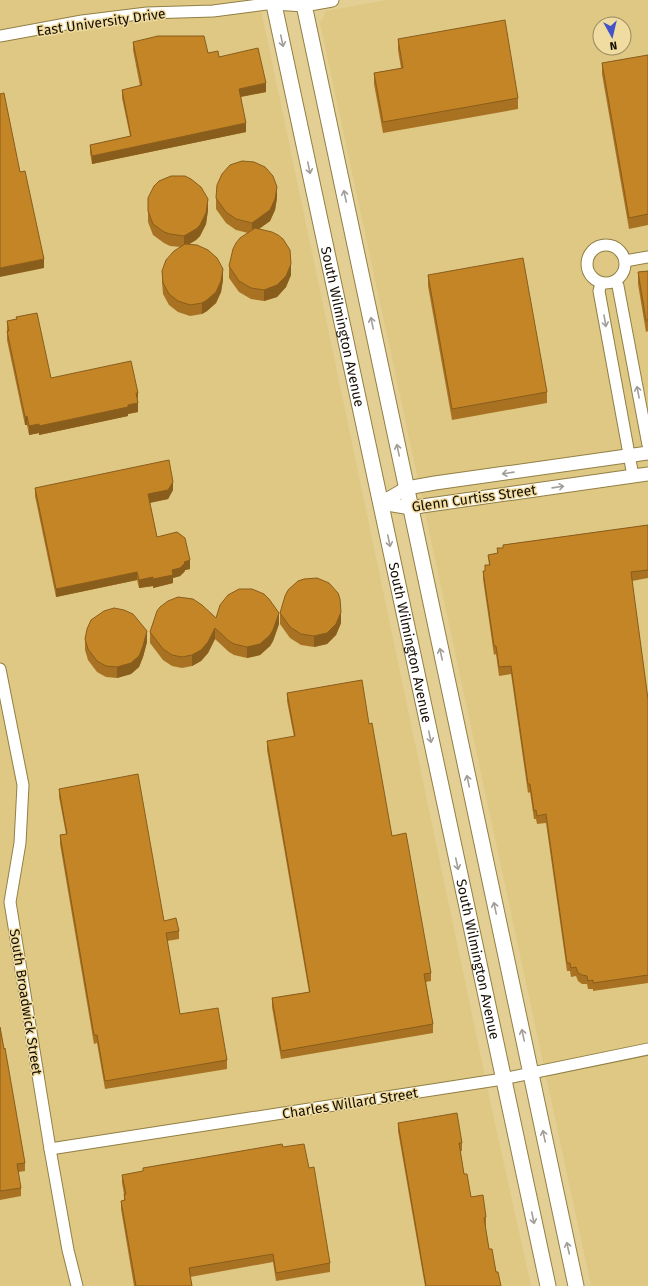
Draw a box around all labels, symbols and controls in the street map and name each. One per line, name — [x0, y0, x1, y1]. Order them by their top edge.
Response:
street label: East University Drive — [35, 5, 167, 40]
north arrow — [592, 16, 632, 56]
one-way arrow — [278, 34, 286, 47]
text: N — [609, 38, 618, 52]
one-way arrow — [306, 161, 314, 174]
one-way arrow — [340, 189, 348, 202]
street label: South Wilmington Avenue — [317, 245, 368, 408]
one-way arrow — [601, 314, 609, 327]
one-way arrow — [367, 317, 375, 330]
one-way arrow — [634, 386, 642, 399]
one-way arrow — [394, 444, 402, 457]
one-way arrow — [502, 469, 515, 477]
street label: Glenn Curtiss Street — [411, 481, 538, 516]
one-way arrow — [551, 483, 564, 491]
one-way arrow — [386, 534, 394, 547]
street label: South Wilmington Avenue — [384, 561, 435, 724]
one-way arrow — [436, 648, 444, 661]
one-way arrow — [427, 730, 435, 743]
one-way arrow — [464, 775, 472, 788]
one-way arrow — [454, 857, 462, 870]
street label: South Wilmington Avenue — [452, 878, 503, 1041]
one-way arrow — [491, 902, 499, 915]
street label: South Broadwick Street — [6, 928, 46, 1077]
one-way arrow — [518, 1029, 526, 1042]
street label: Charles Willard Street — [281, 1084, 420, 1123]
one-way arrow — [539, 1130, 547, 1143]
one-way arrow — [529, 1211, 537, 1224]
one-way arrow — [563, 1242, 571, 1255]

